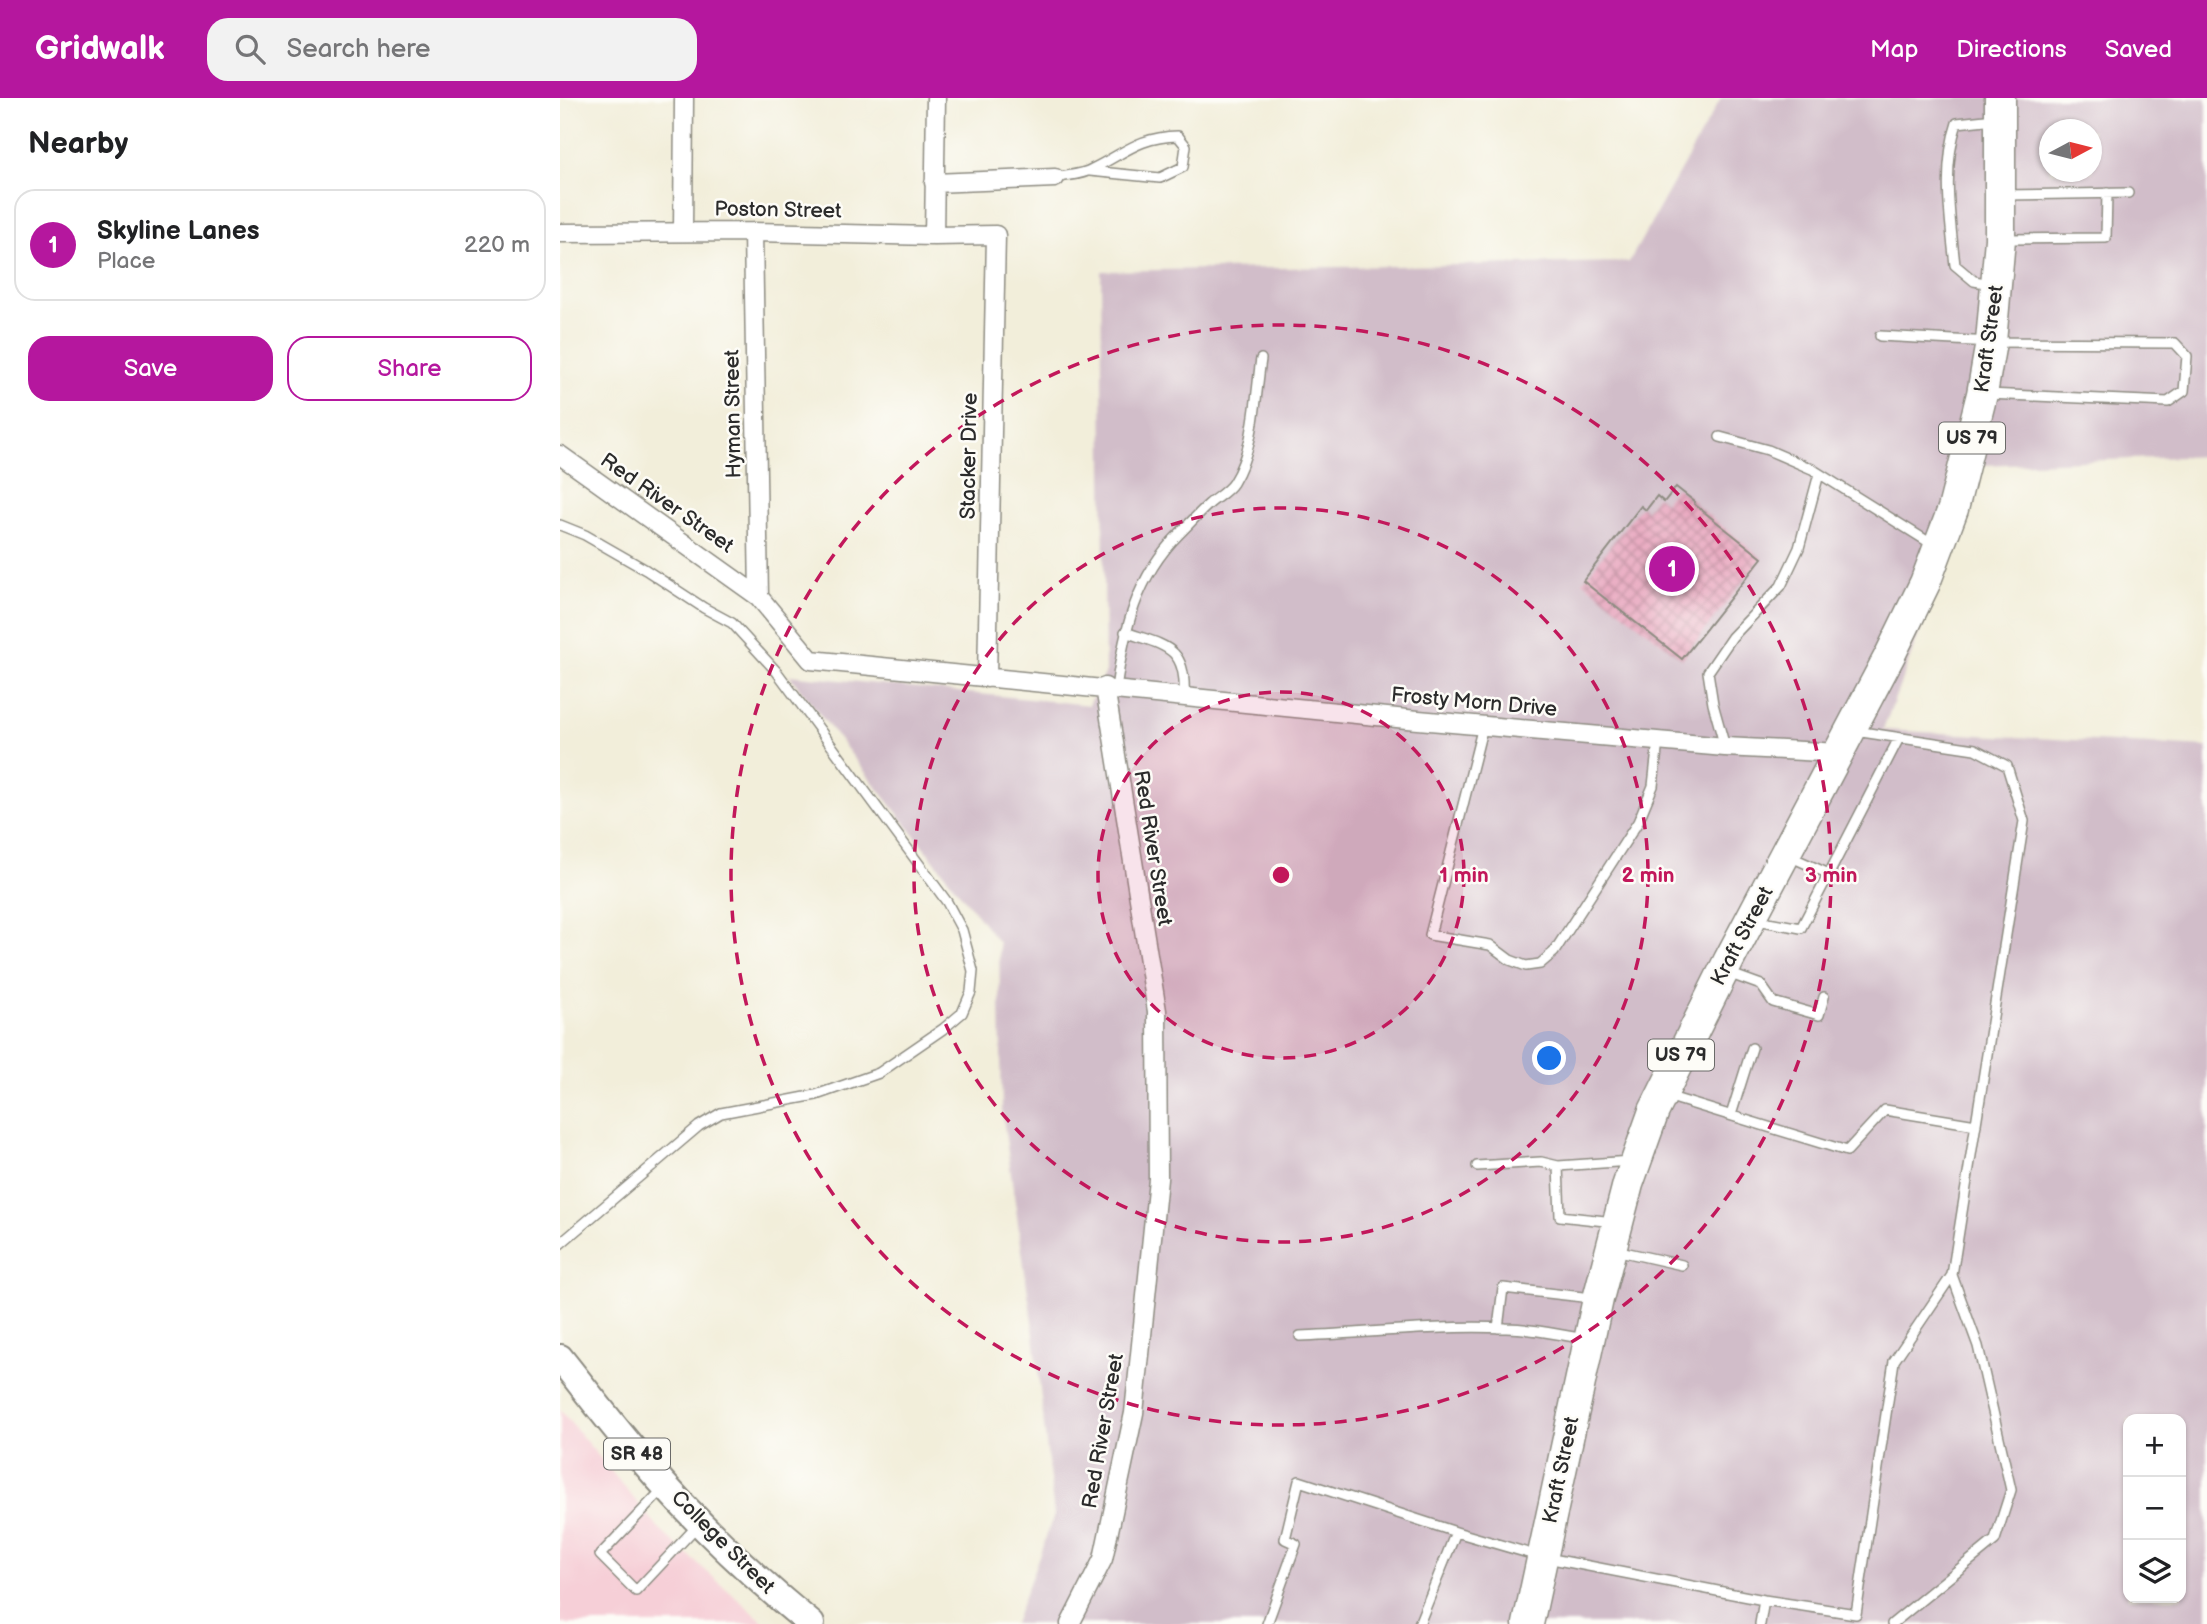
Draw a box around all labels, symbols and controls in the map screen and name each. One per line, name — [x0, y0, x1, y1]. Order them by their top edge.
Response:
search box — [207, 18, 697, 81]
text: Gridwalk — [35, 29, 165, 69]
icon: search — [231, 30, 269, 68]
text: Search here — [287, 34, 431, 65]
text: Map — [1870, 35, 1918, 64]
text: Directions — [1956, 35, 2067, 64]
text: Saved — [2105, 35, 2172, 64]
north arrow — [2039, 119, 2102, 182]
text: Nearby — [28, 126, 128, 162]
street label: Poston Street — [714, 196, 842, 224]
text: Skyline Lanes — [97, 216, 259, 247]
text: 1 — [48, 231, 58, 259]
text: 220 m — [464, 231, 530, 259]
text: Place — [97, 247, 155, 275]
street label: Kraft Street — [1969, 283, 2009, 394]
button: Save — [28, 336, 273, 401]
button: Share — [287, 336, 532, 401]
street label: Hyman Street — [719, 349, 747, 479]
street label: Stacker Drive — [955, 392, 983, 520]
road number: US 79 — [1939, 422, 2005, 454]
street label: Red River Street — [596, 448, 739, 559]
pin: 1 — [1649, 543, 1695, 595]
street label: Frosty Morn Drive — [1390, 682, 1558, 722]
street label: Red River Street — [1128, 769, 1178, 928]
centre of rings — [1269, 863, 1293, 887]
text: 1 min — [1439, 863, 1489, 888]
text: 2 min — [1621, 863, 1675, 888]
text: 3 min — [1805, 863, 1857, 888]
street label: Kraft Street — [1706, 882, 1779, 990]
road number: US 79 — [1648, 1040, 1714, 1071]
your location — [1532, 1041, 1566, 1075]
street label: Red River Street — [1077, 1351, 1129, 1510]
street label: Kraft Street — [1537, 1414, 1585, 1526]
map controls — [2123, 1414, 2186, 1603]
button: + — [2123, 1414, 2186, 1477]
road number: SR 48 — [604, 1438, 670, 1470]
button: − — [2123, 1477, 2186, 1540]
street label: College Street — [666, 1485, 780, 1599]
button: layers — [2123, 1540, 2186, 1603]

